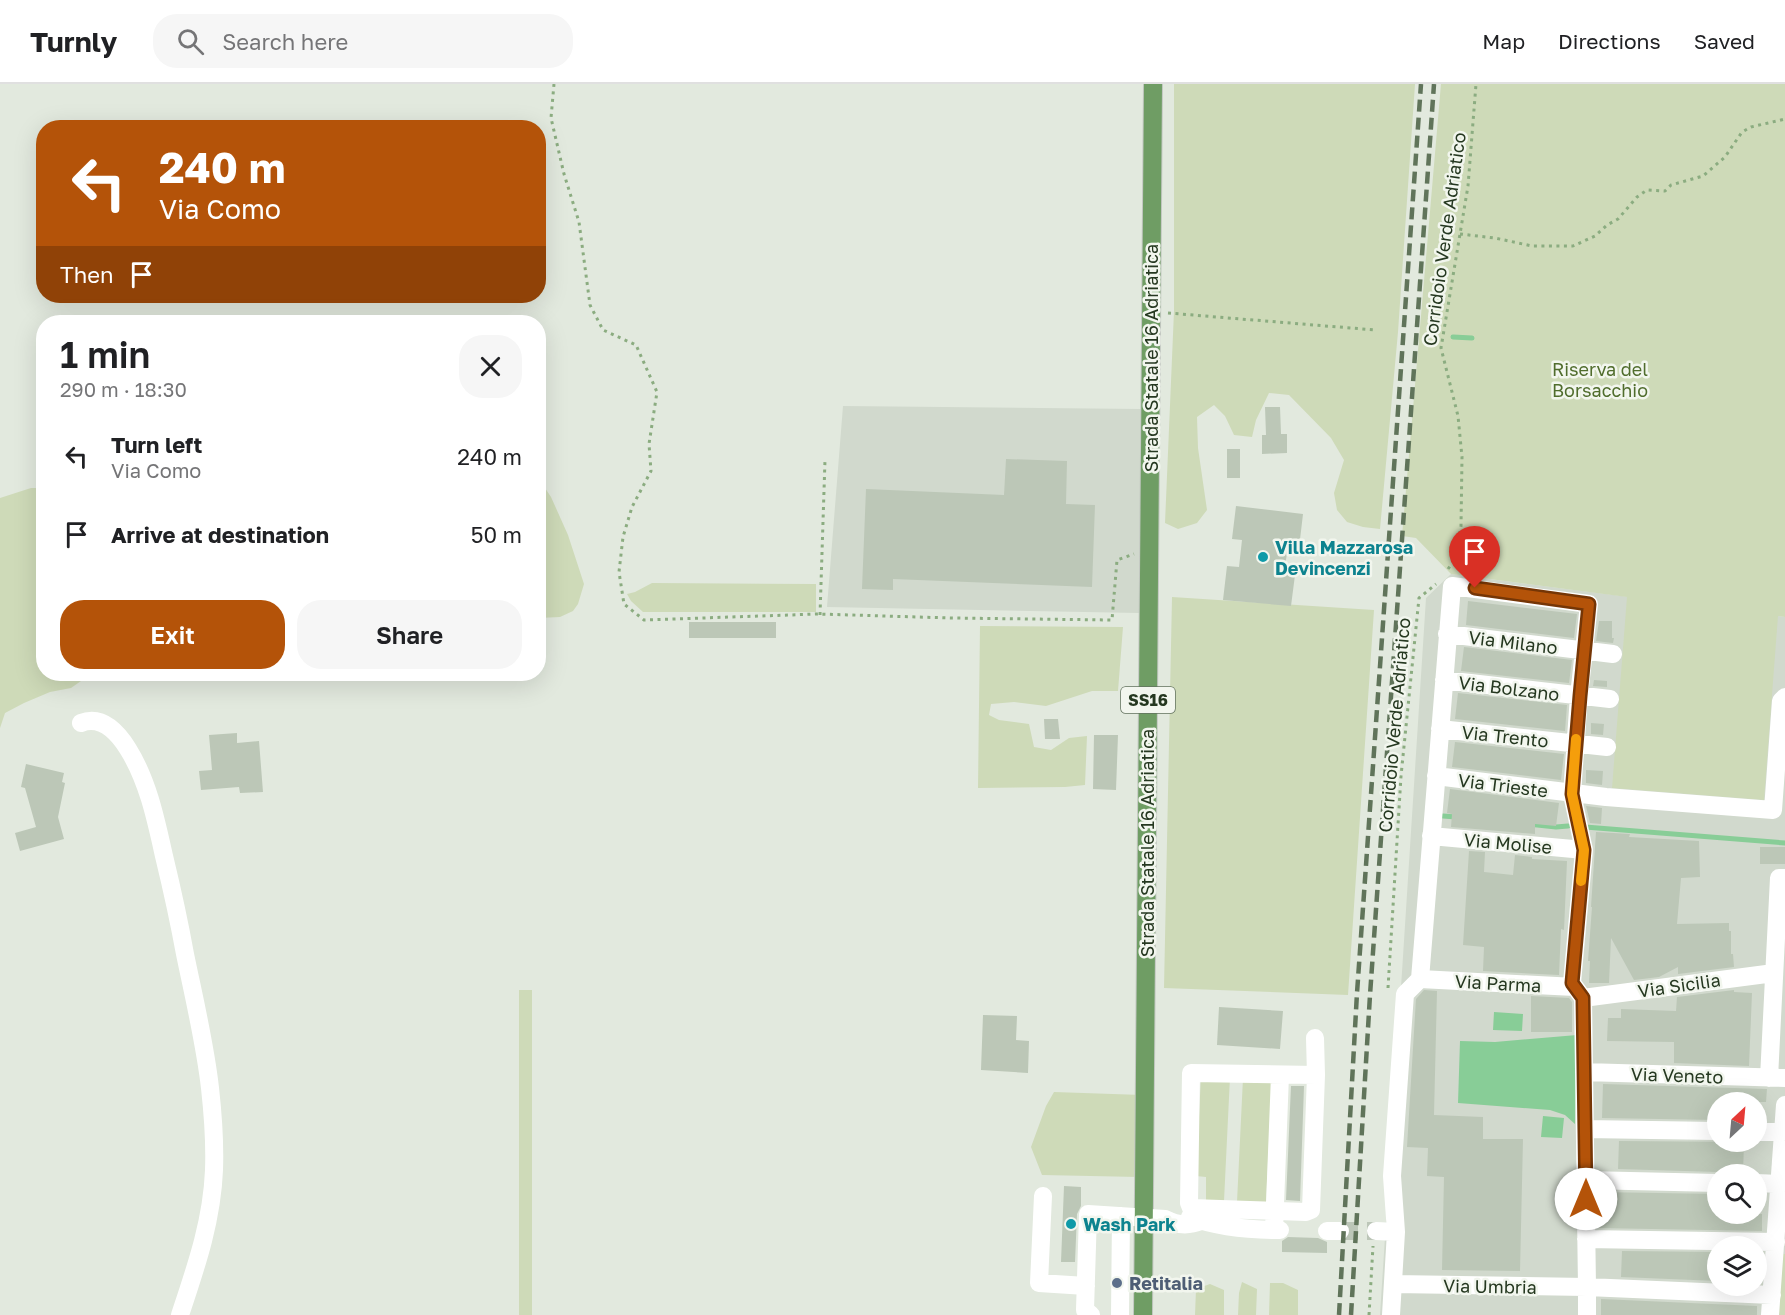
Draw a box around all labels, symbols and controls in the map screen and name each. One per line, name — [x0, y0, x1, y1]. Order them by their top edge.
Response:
search box — [153, 14, 573, 68]
text: Turnly — [30, 25, 117, 58]
icon: search — [174, 25, 207, 58]
text: Search here — [222, 28, 348, 55]
text: Map — [1482, 28, 1525, 54]
text: Directions — [1558, 28, 1661, 54]
text: Saved — [1694, 28, 1755, 54]
street label: Corridoio Verde Adriatico — [1418, 131, 1470, 347]
text: 240 m — [159, 142, 285, 192]
icon: left — [60, 144, 138, 222]
text: Via Como — [159, 193, 281, 225]
street label: Strada Statale 16 Adriatica — [1140, 244, 1162, 472]
icon: arrive — [125, 258, 158, 291]
text: Then — [60, 261, 113, 288]
text: 1 min — [60, 333, 150, 376]
button: close — [459, 335, 522, 398]
park label: Riserva del Borsacchio — [1552, 358, 1648, 401]
text: 290 m · 18:30 — [60, 377, 187, 401]
text: Turn left — [111, 431, 202, 458]
icon: left — [60, 440, 93, 473]
text: 240 m — [457, 443, 522, 470]
text: Via Como — [111, 458, 201, 482]
icon: arrive — [60, 518, 93, 551]
text: Arrive at destination — [111, 521, 329, 548]
text: 50 m — [471, 521, 522, 548]
pin — [1449, 526, 1500, 588]
icon: arrive — [1458, 535, 1491, 568]
place label: Villa Mazzarosa Devincenzi — [1275, 536, 1413, 579]
marker: Villa Mazzarosa Devincenzi — [1256, 550, 1270, 564]
button: Exit — [60, 600, 285, 669]
button: Share — [297, 600, 522, 669]
street label: Corridoio Verde Adriatico — [1374, 617, 1414, 833]
street label: Via Milano — [1467, 626, 1559, 658]
street label: Via Bolzano — [1457, 671, 1561, 705]
road number: SS16 — [1121, 687, 1175, 713]
street label: Via Trento — [1460, 720, 1550, 752]
street label: Strada Statale 16 Adriatica — [1136, 729, 1158, 957]
street label: Via Trieste — [1457, 769, 1549, 801]
street label: Via Molise — [1463, 828, 1553, 858]
street label: Via Sicilia — [1636, 968, 1722, 1002]
street label: Via Parma — [1454, 970, 1542, 996]
street label: Via Veneto — [1630, 1062, 1724, 1088]
north arrow — [1707, 1092, 1767, 1152]
map controls — [1707, 1092, 1767, 1296]
button: search — [1707, 1164, 1767, 1224]
position arrow — [1554, 1167, 1618, 1231]
place label: Wash Park — [1083, 1213, 1176, 1235]
marker: Wash Park — [1064, 1217, 1078, 1231]
button: layers — [1707, 1236, 1767, 1296]
place label: Retitalia — [1129, 1272, 1203, 1294]
street label: Via Umbria — [1443, 1274, 1537, 1298]
marker: Retitalia — [1110, 1276, 1124, 1290]

